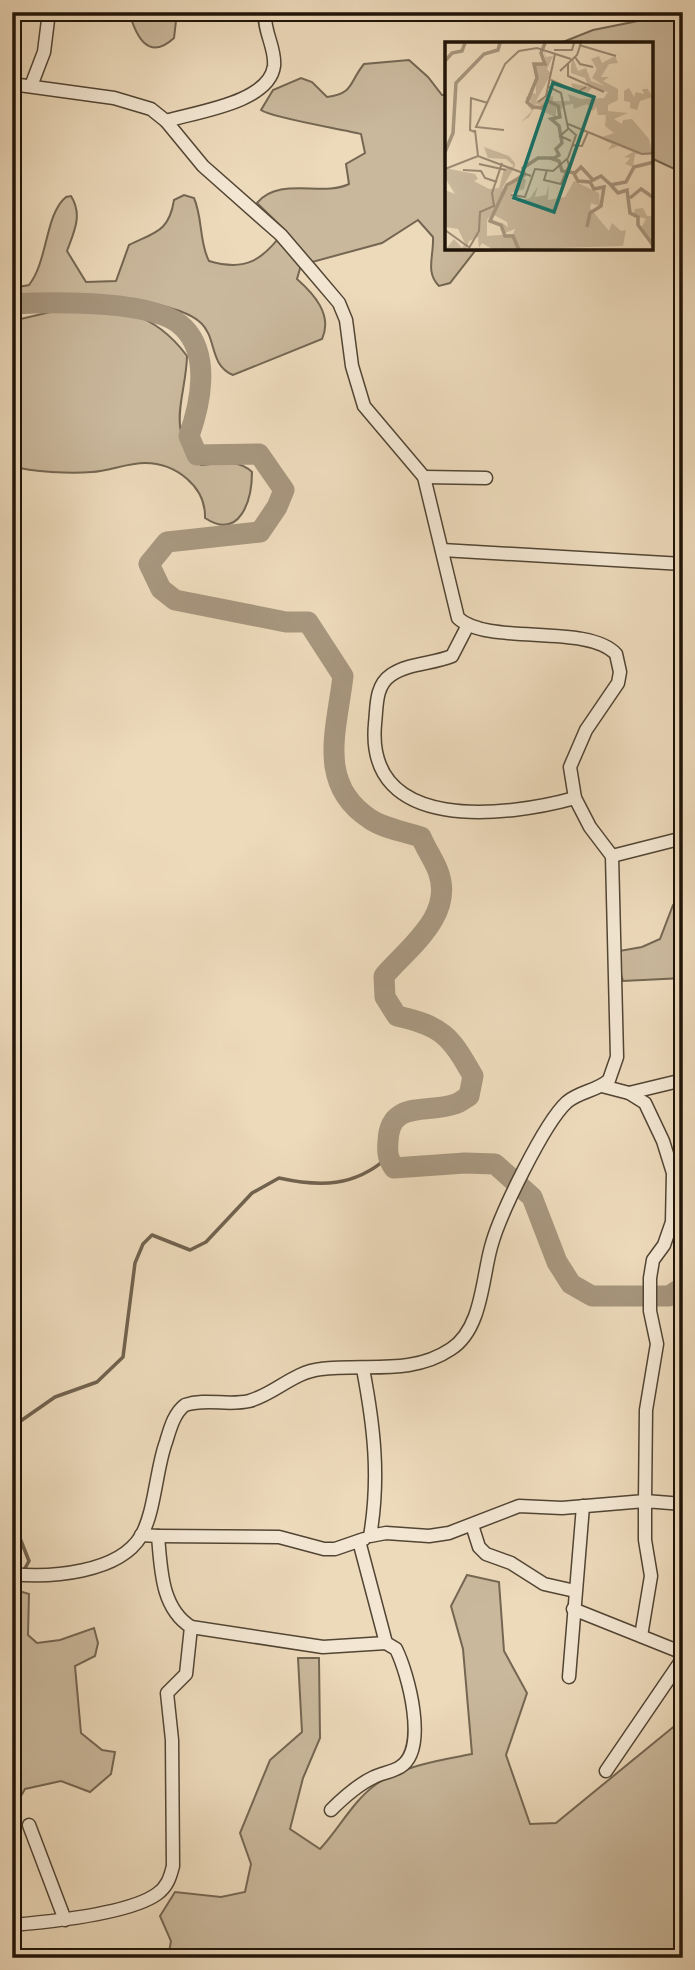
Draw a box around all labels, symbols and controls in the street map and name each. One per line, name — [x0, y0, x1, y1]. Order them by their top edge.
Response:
inset map — [445, 42, 653, 250]

